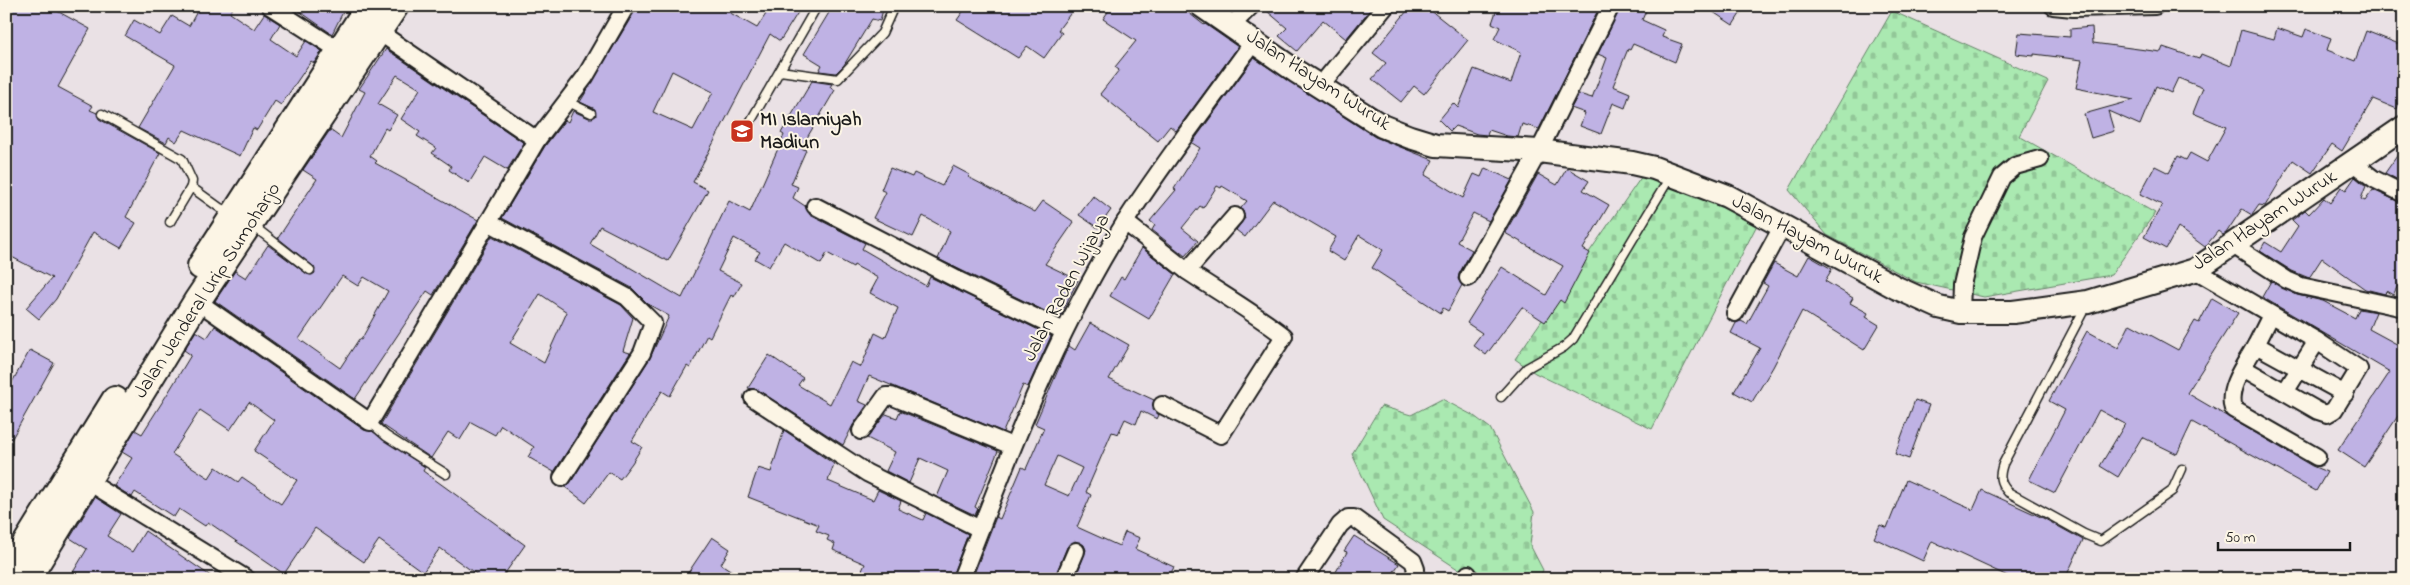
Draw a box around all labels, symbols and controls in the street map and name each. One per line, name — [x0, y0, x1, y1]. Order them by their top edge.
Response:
street label: Jalan Hayam Wuruk — [1240, 23, 1396, 139]
place label: MI Islamiyah Madiun — [760, 106, 861, 158]
school or university icon: MI Islamiyah Madiun — [729, 118, 755, 144]
street label: Jalan Hayam Wuruk — [2187, 163, 2343, 279]
street label: Jalan Jenderal Urip Sumoharjo — [127, 177, 289, 405]
street label: Jalan Hayam Wuruk — [1726, 188, 1888, 292]
street label: Jalan Raden Wijaya — [1016, 209, 1118, 367]
scale bar — [2218, 520, 2350, 552]
text: 50 m — [2225, 527, 2256, 549]

